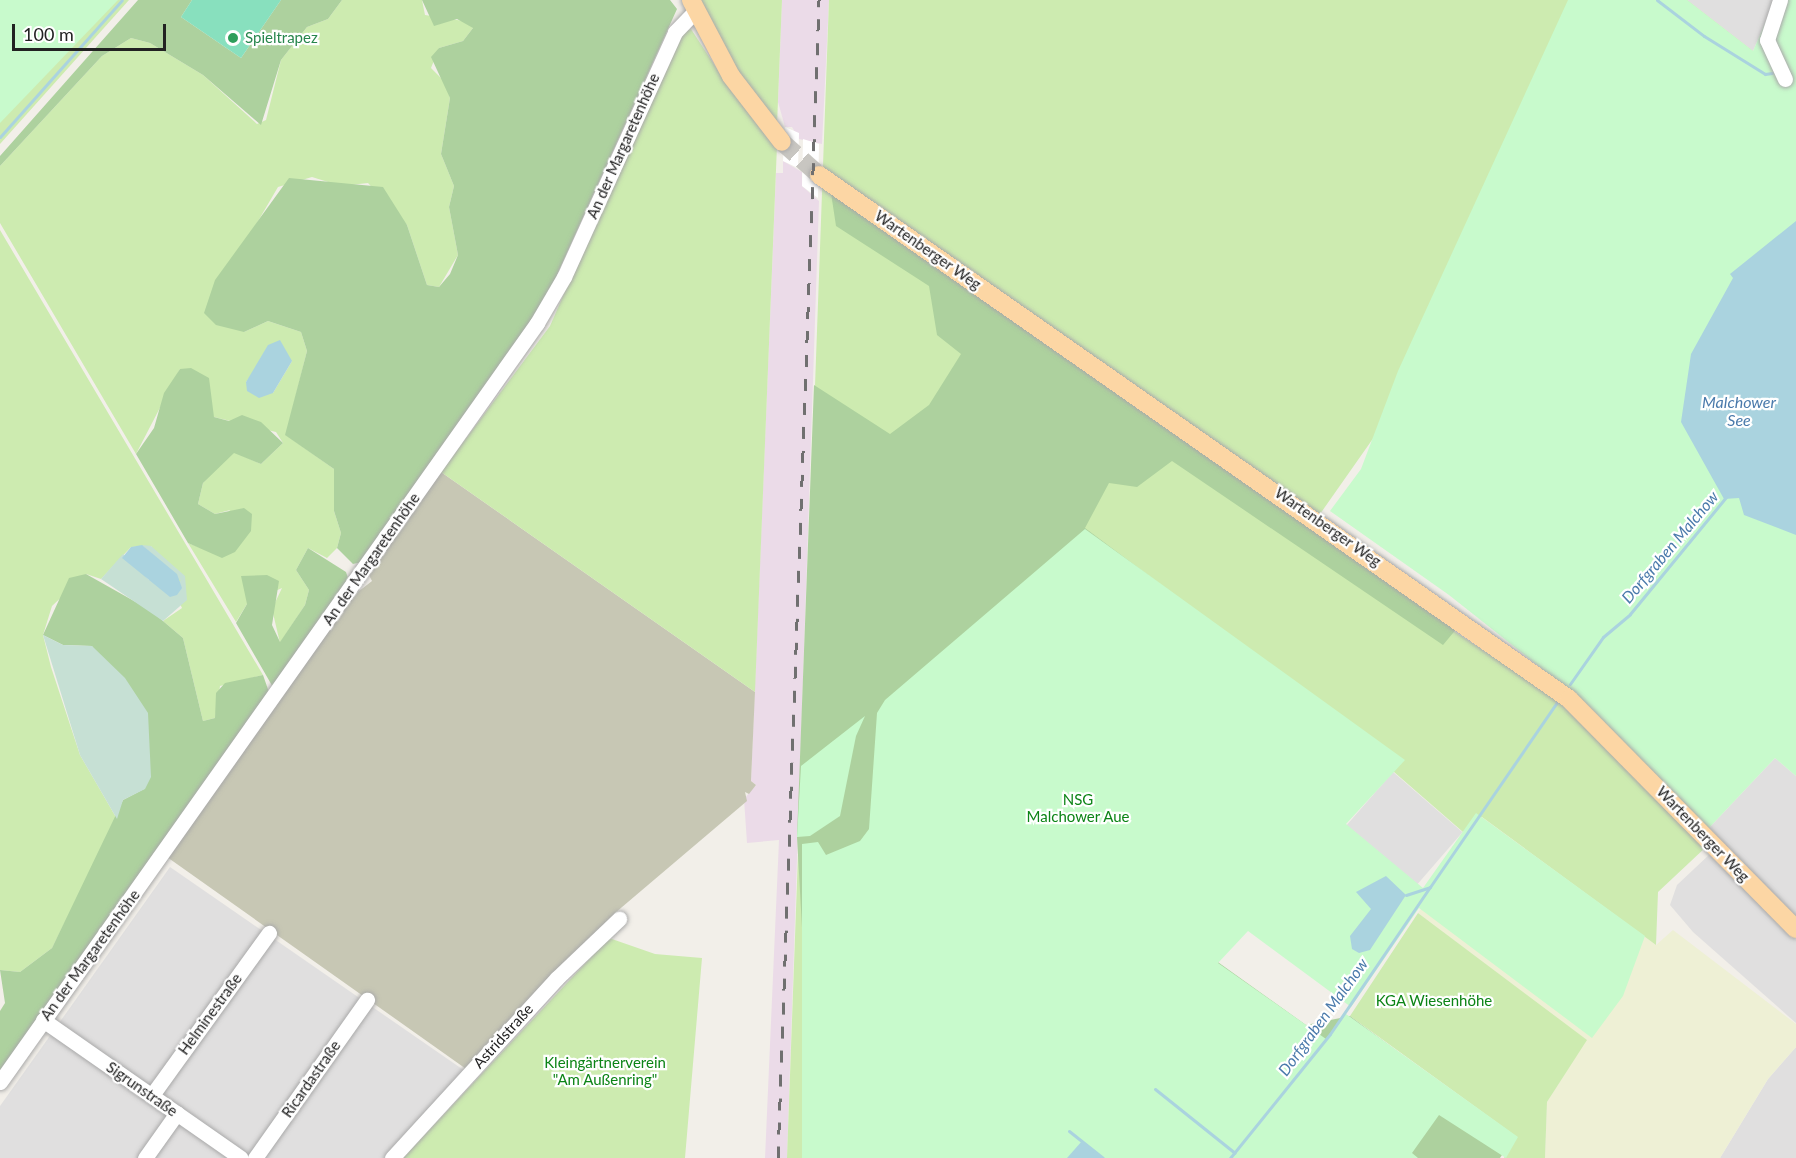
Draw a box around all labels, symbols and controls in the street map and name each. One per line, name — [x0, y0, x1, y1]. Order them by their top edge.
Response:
scale bar — [15, 12, 170, 50]
text: 100 m — [23, 23, 74, 45]
place label: Spieltrapez — [245, 29, 318, 47]
marker: Spieltrapez — [226, 31, 240, 45]
street label: An der Margaretenhöhe — [583, 70, 663, 222]
street label: Wartenberger Weg — [871, 206, 985, 294]
water label: Malchower See — [1702, 392, 1776, 430]
street label: Wartenberger Weg — [1271, 483, 1385, 571]
water label: Dorfgraben Malchow — [1618, 487, 1722, 607]
street label: An der Margaretenhöhe — [318, 489, 424, 629]
street label: Wartenberger Weg — [1653, 782, 1753, 886]
park label: NSG Malchower Aue — [1026, 790, 1130, 825]
street label: An der Margaretenhöhe — [36, 886, 144, 1024]
water label: Dorfgraben Malchow — [1274, 955, 1372, 1079]
street label: Helminestraße — [174, 970, 246, 1058]
park label: KGA Wiesenhöhe — [1375, 992, 1493, 1010]
street label: Astridstraße — [469, 1000, 537, 1072]
street label: Ricardastraße — [278, 1037, 344, 1121]
park label: Kleingärtnerverein "Am Außenring" — [544, 1053, 666, 1088]
street label: Sigrunstraße — [103, 1058, 181, 1120]

